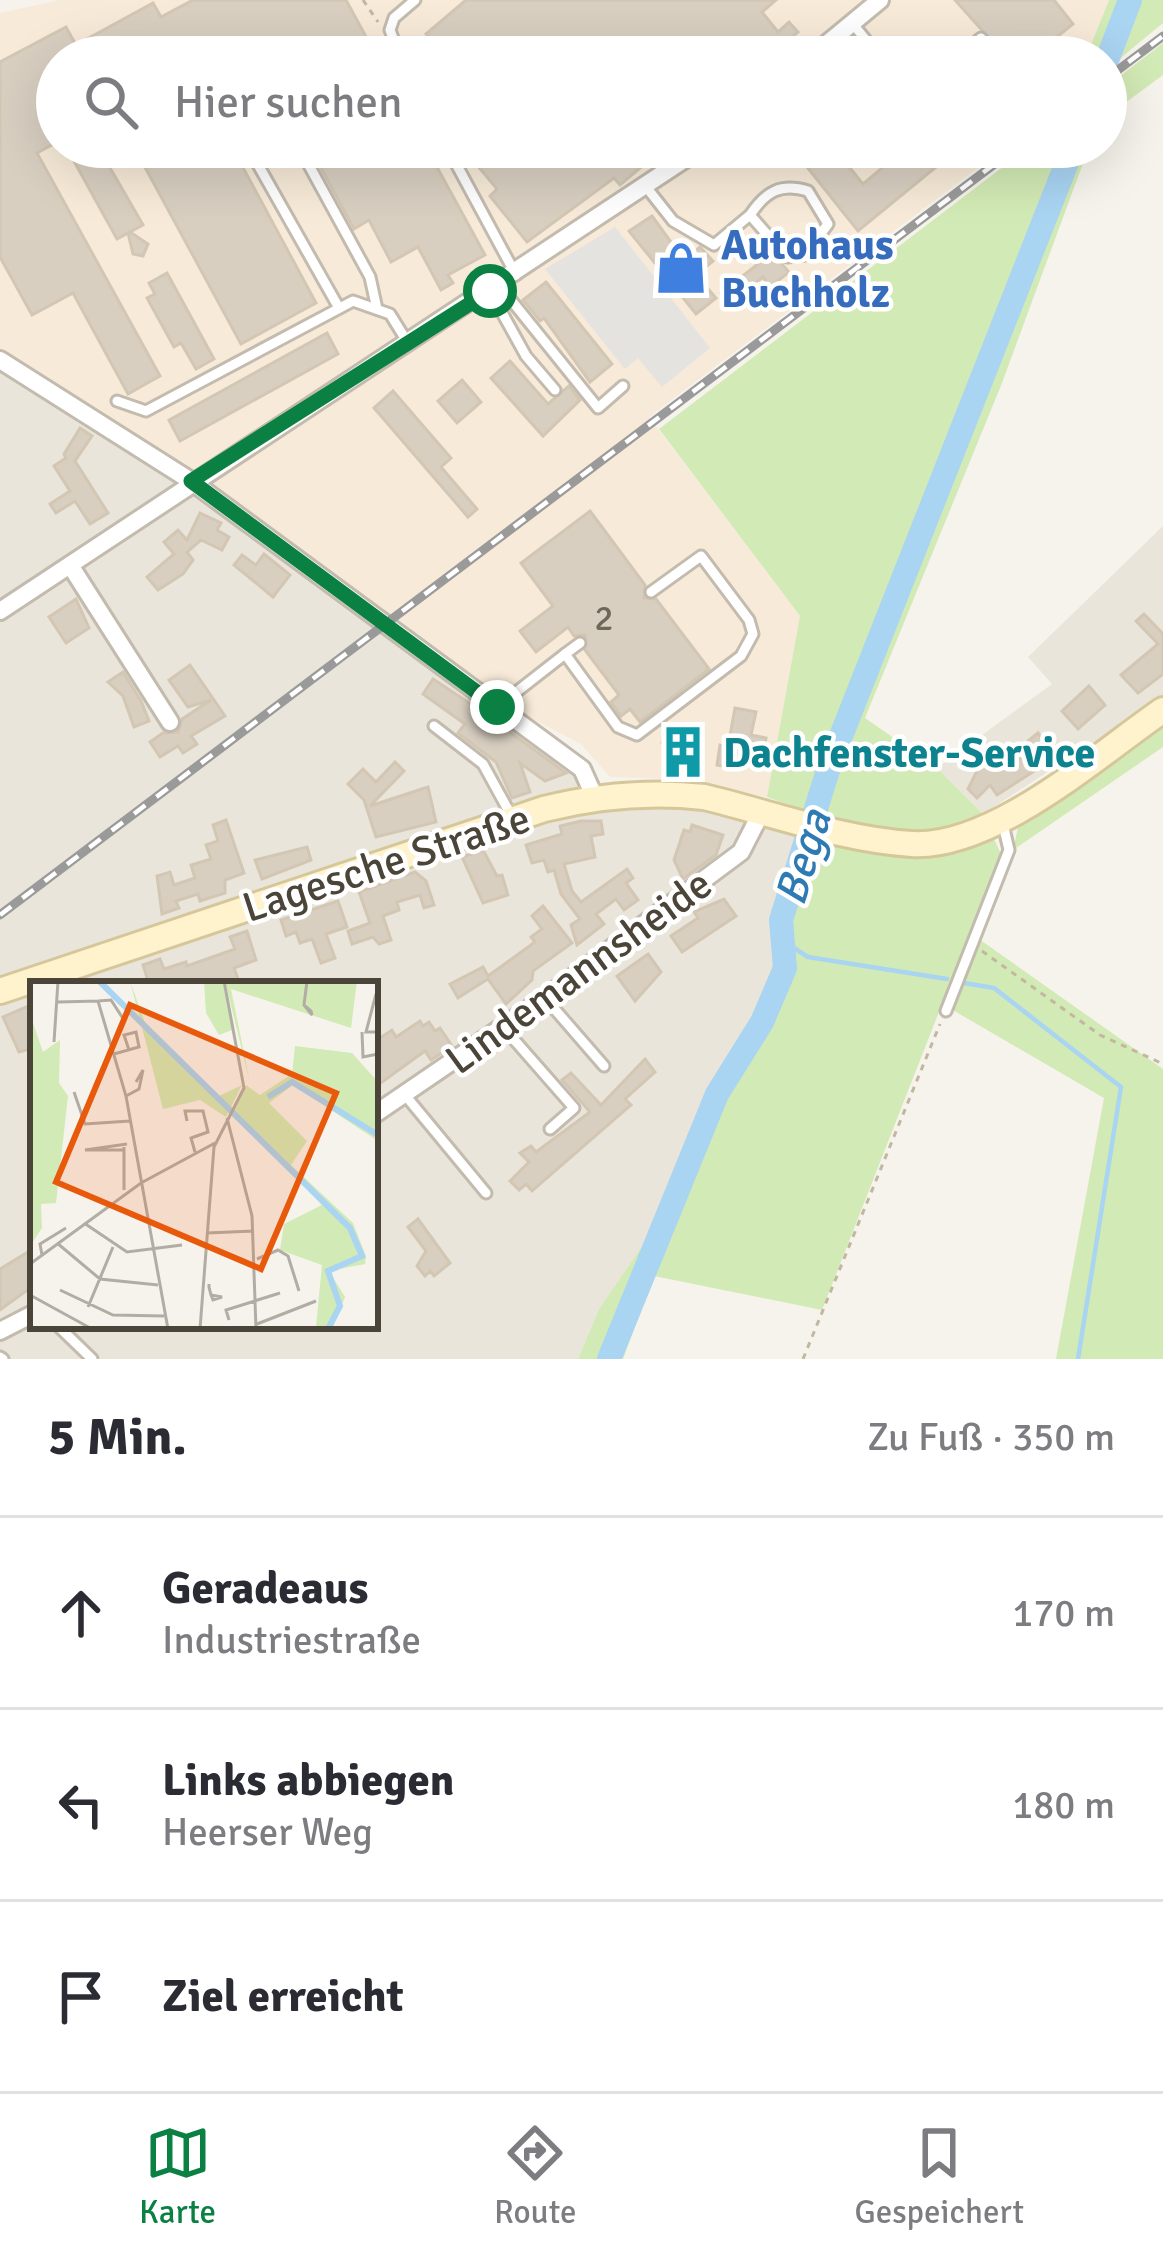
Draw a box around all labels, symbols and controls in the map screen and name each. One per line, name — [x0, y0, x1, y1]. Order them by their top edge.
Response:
search box — [36, 36, 1127, 168]
icon: search — [78, 69, 144, 135]
text: Hier suchen — [174, 75, 403, 130]
place label: Autohaus Buchholz — [721, 220, 894, 319]
shop icon: Autohaus Buchholz — [652, 239, 710, 297]
route start — [463, 264, 517, 318]
house number: 2 — [594, 596, 614, 641]
route end — [470, 680, 524, 734]
building icon: Dachfenster-Service — [654, 723, 712, 781]
place label: Dachfenster-Service — [723, 728, 1095, 779]
street label: Lagesche Straße — [236, 793, 537, 934]
water label: Bega — [763, 802, 844, 912]
street label: Lindemannsheide — [436, 859, 722, 1086]
inset map — [30, 981, 378, 1329]
text: 5 Min. — [48, 1406, 187, 1469]
text: Zu Fuß · 350 m — [867, 1413, 1115, 1461]
text: Geradeaus — [162, 1561, 368, 1616]
icon: ahead — [48, 1580, 114, 1646]
text: 170 m — [1012, 1589, 1115, 1637]
text: Industriestraße — [162, 1616, 421, 1664]
text: Links abbiegen — [162, 1753, 454, 1808]
icon: left — [48, 1772, 114, 1838]
text: 180 m — [1012, 1781, 1115, 1829]
text: Heerser Weg — [162, 1808, 373, 1856]
icon: arrive — [48, 1964, 114, 2030]
text: Ziel erreicht — [162, 1969, 404, 2024]
tab: Karte — [139, 2120, 216, 2233]
tab: Route — [494, 2120, 576, 2233]
tab: Gespeichert — [854, 2120, 1024, 2233]

